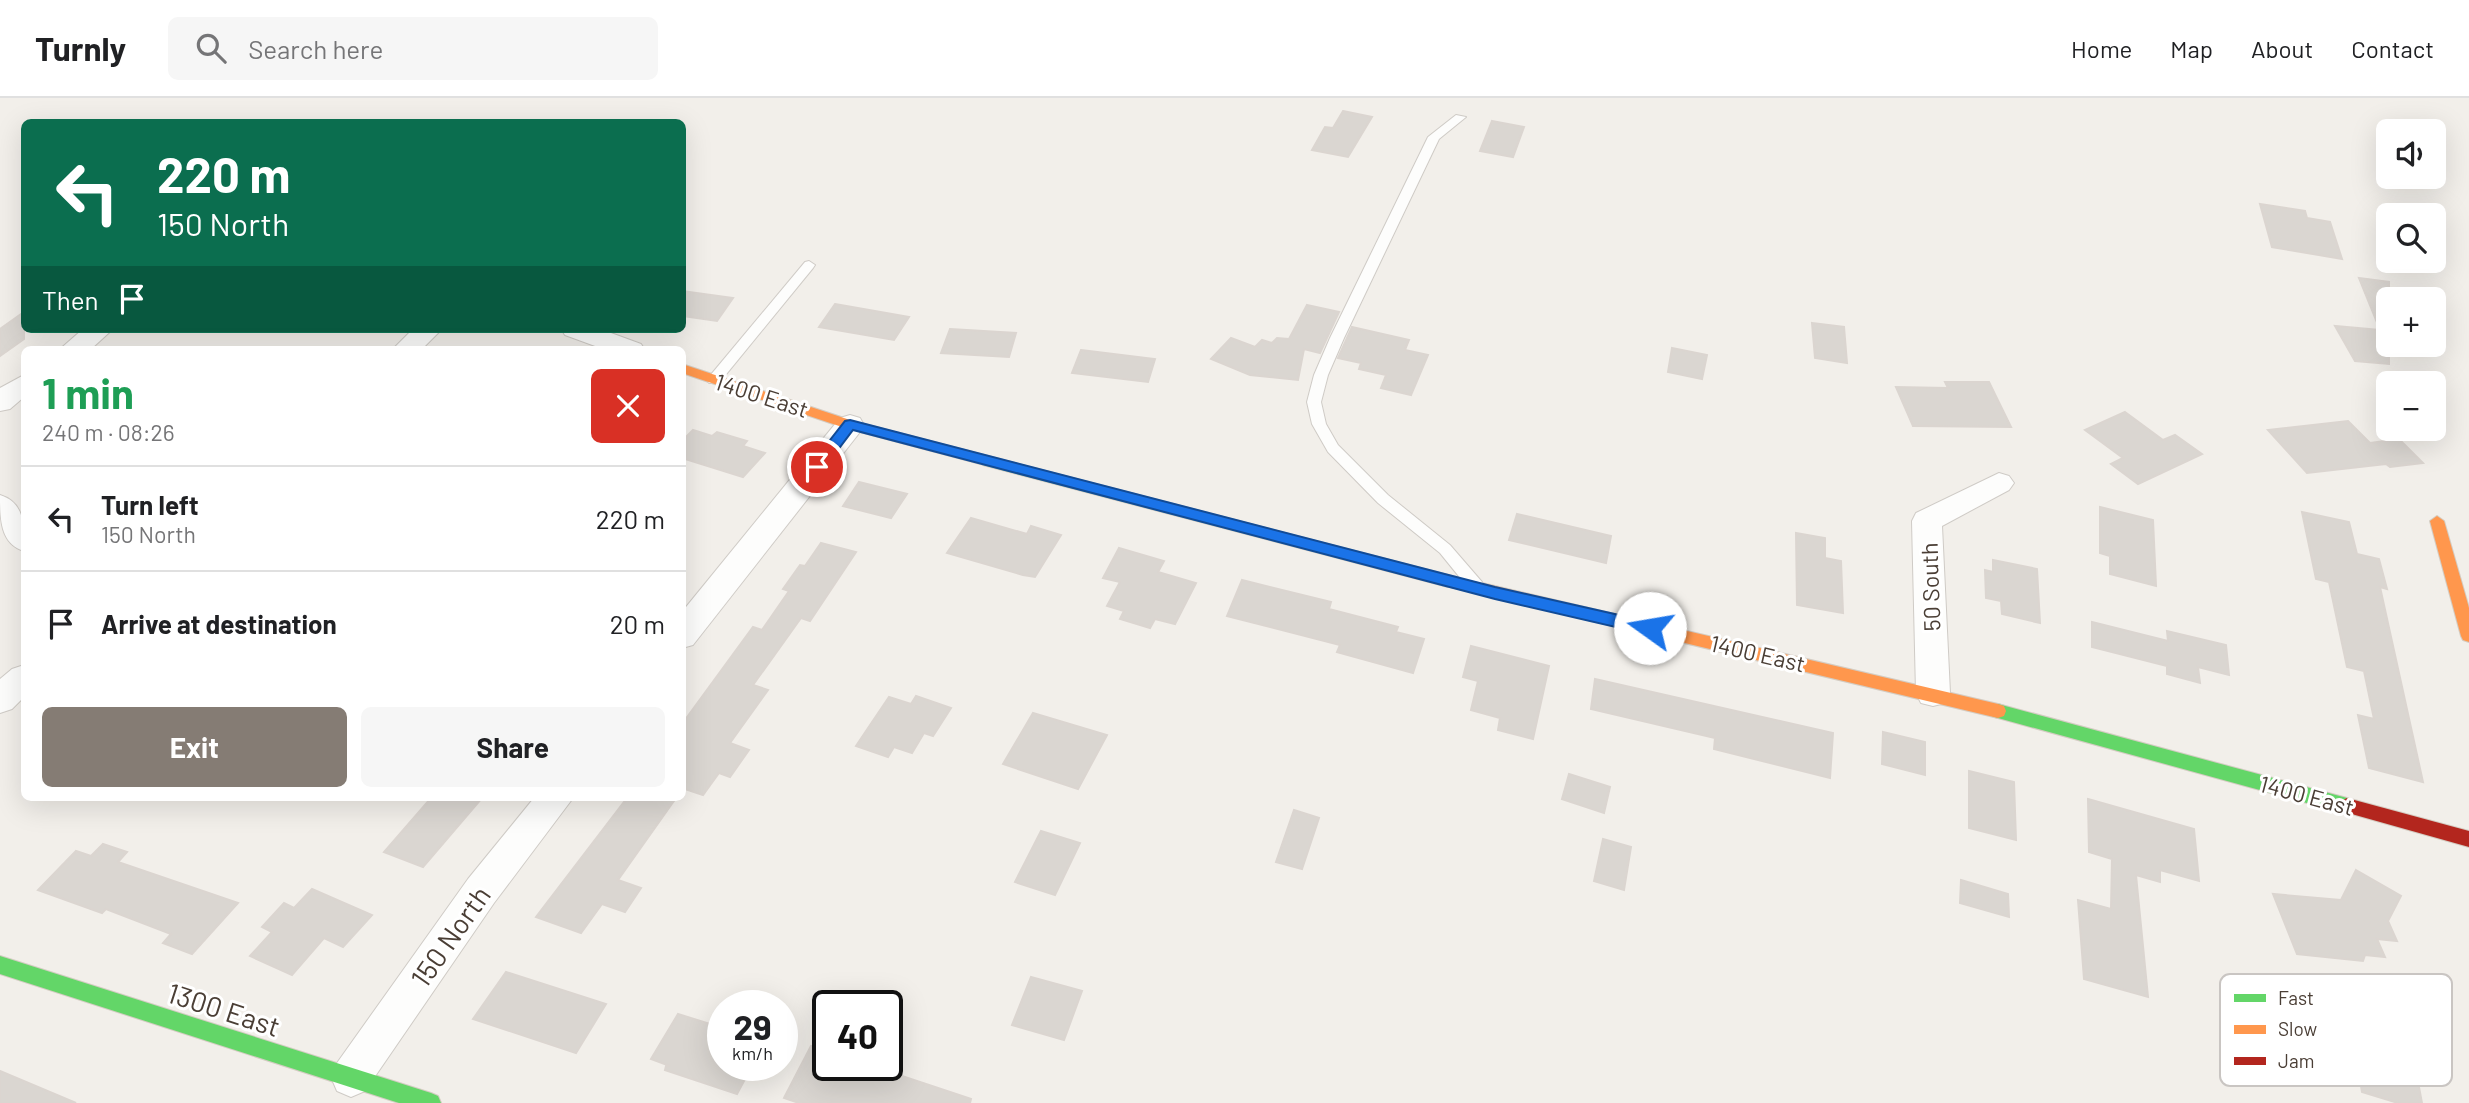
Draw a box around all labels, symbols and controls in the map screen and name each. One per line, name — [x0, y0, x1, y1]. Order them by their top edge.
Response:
search box — [168, 17, 658, 80]
text: Turnly — [35, 28, 126, 68]
icon: search — [192, 29, 230, 67]
text: Search here — [248, 33, 383, 64]
text: Home — [2071, 34, 2132, 63]
text: Map — [2170, 34, 2213, 63]
text: About — [2251, 34, 2313, 63]
text: Contact — [2351, 34, 2434, 63]
map controls — [2376, 119, 2446, 441]
button: sound — [2376, 119, 2446, 189]
text: 220 m — [157, 144, 291, 203]
icon: left — [42, 147, 133, 238]
button: search — [2376, 203, 2446, 273]
text: 150 North — [157, 204, 289, 242]
icon: arrive — [113, 280, 151, 318]
text: Then — [42, 284, 99, 315]
button: + — [2376, 287, 2446, 357]
text: 1 min — [42, 367, 134, 417]
street label: 1400 East — [712, 367, 812, 423]
button: close — [591, 369, 665, 443]
button: − — [2376, 371, 2446, 441]
text: 240 m · 08:26 — [42, 418, 175, 446]
pin — [787, 437, 847, 497]
icon: arrive — [798, 448, 836, 486]
text: Turn left — [101, 489, 199, 520]
icon: left — [42, 500, 80, 538]
text: 220 m — [596, 503, 665, 534]
text: 150 North — [101, 520, 196, 548]
street label: 50 South — [1914, 542, 1946, 632]
position arrow — [1613, 591, 1687, 665]
icon: arrive — [42, 605, 80, 643]
text: Arrive at destination — [101, 608, 337, 639]
text: 20 m — [610, 608, 665, 639]
street label: 1400 East — [1708, 629, 1808, 677]
button: Exit — [42, 707, 347, 787]
button: Share — [361, 707, 665, 787]
street label: 1400 East — [2257, 769, 2357, 821]
street label: 150 North — [403, 879, 497, 993]
legend — [2220, 974, 2452, 1086]
street label: 1300 East — [163, 975, 285, 1043]
text: Fast — [2278, 986, 2314, 1009]
speed limit sign: 40 — [812, 990, 903, 1081]
text: 29 — [733, 1005, 772, 1047]
text: Slow — [2278, 1017, 2317, 1040]
text: km/h — [732, 1042, 773, 1064]
text: Jam — [2278, 1049, 2314, 1072]

